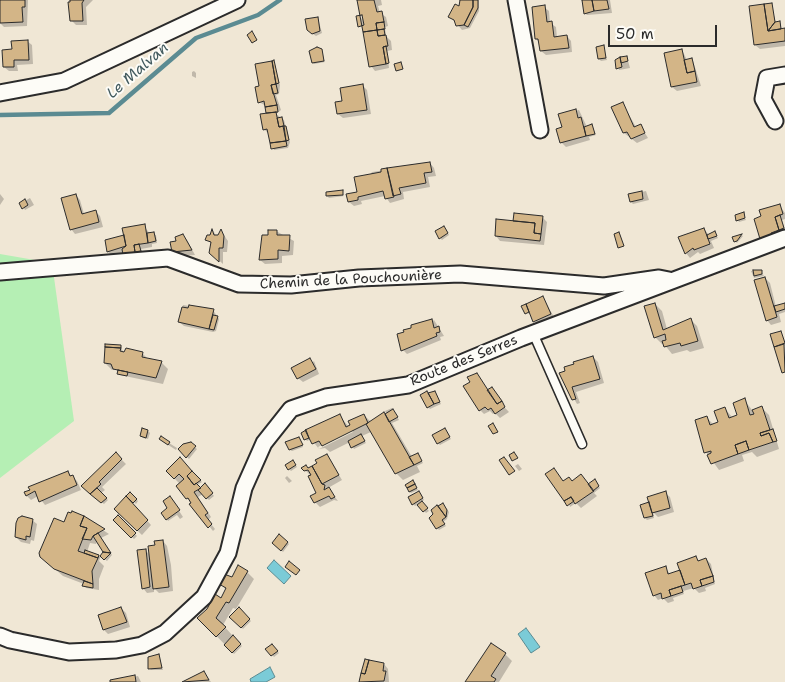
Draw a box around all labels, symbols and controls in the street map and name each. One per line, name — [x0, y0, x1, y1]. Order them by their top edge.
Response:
scale bar — [610, 15, 719, 47]
text: 50 m — [616, 24, 654, 44]
water label: Le Malvan — [103, 39, 173, 103]
street label: Chemin de la Pouchounière — [259, 267, 443, 293]
street label: Route des Serres — [408, 332, 520, 390]

